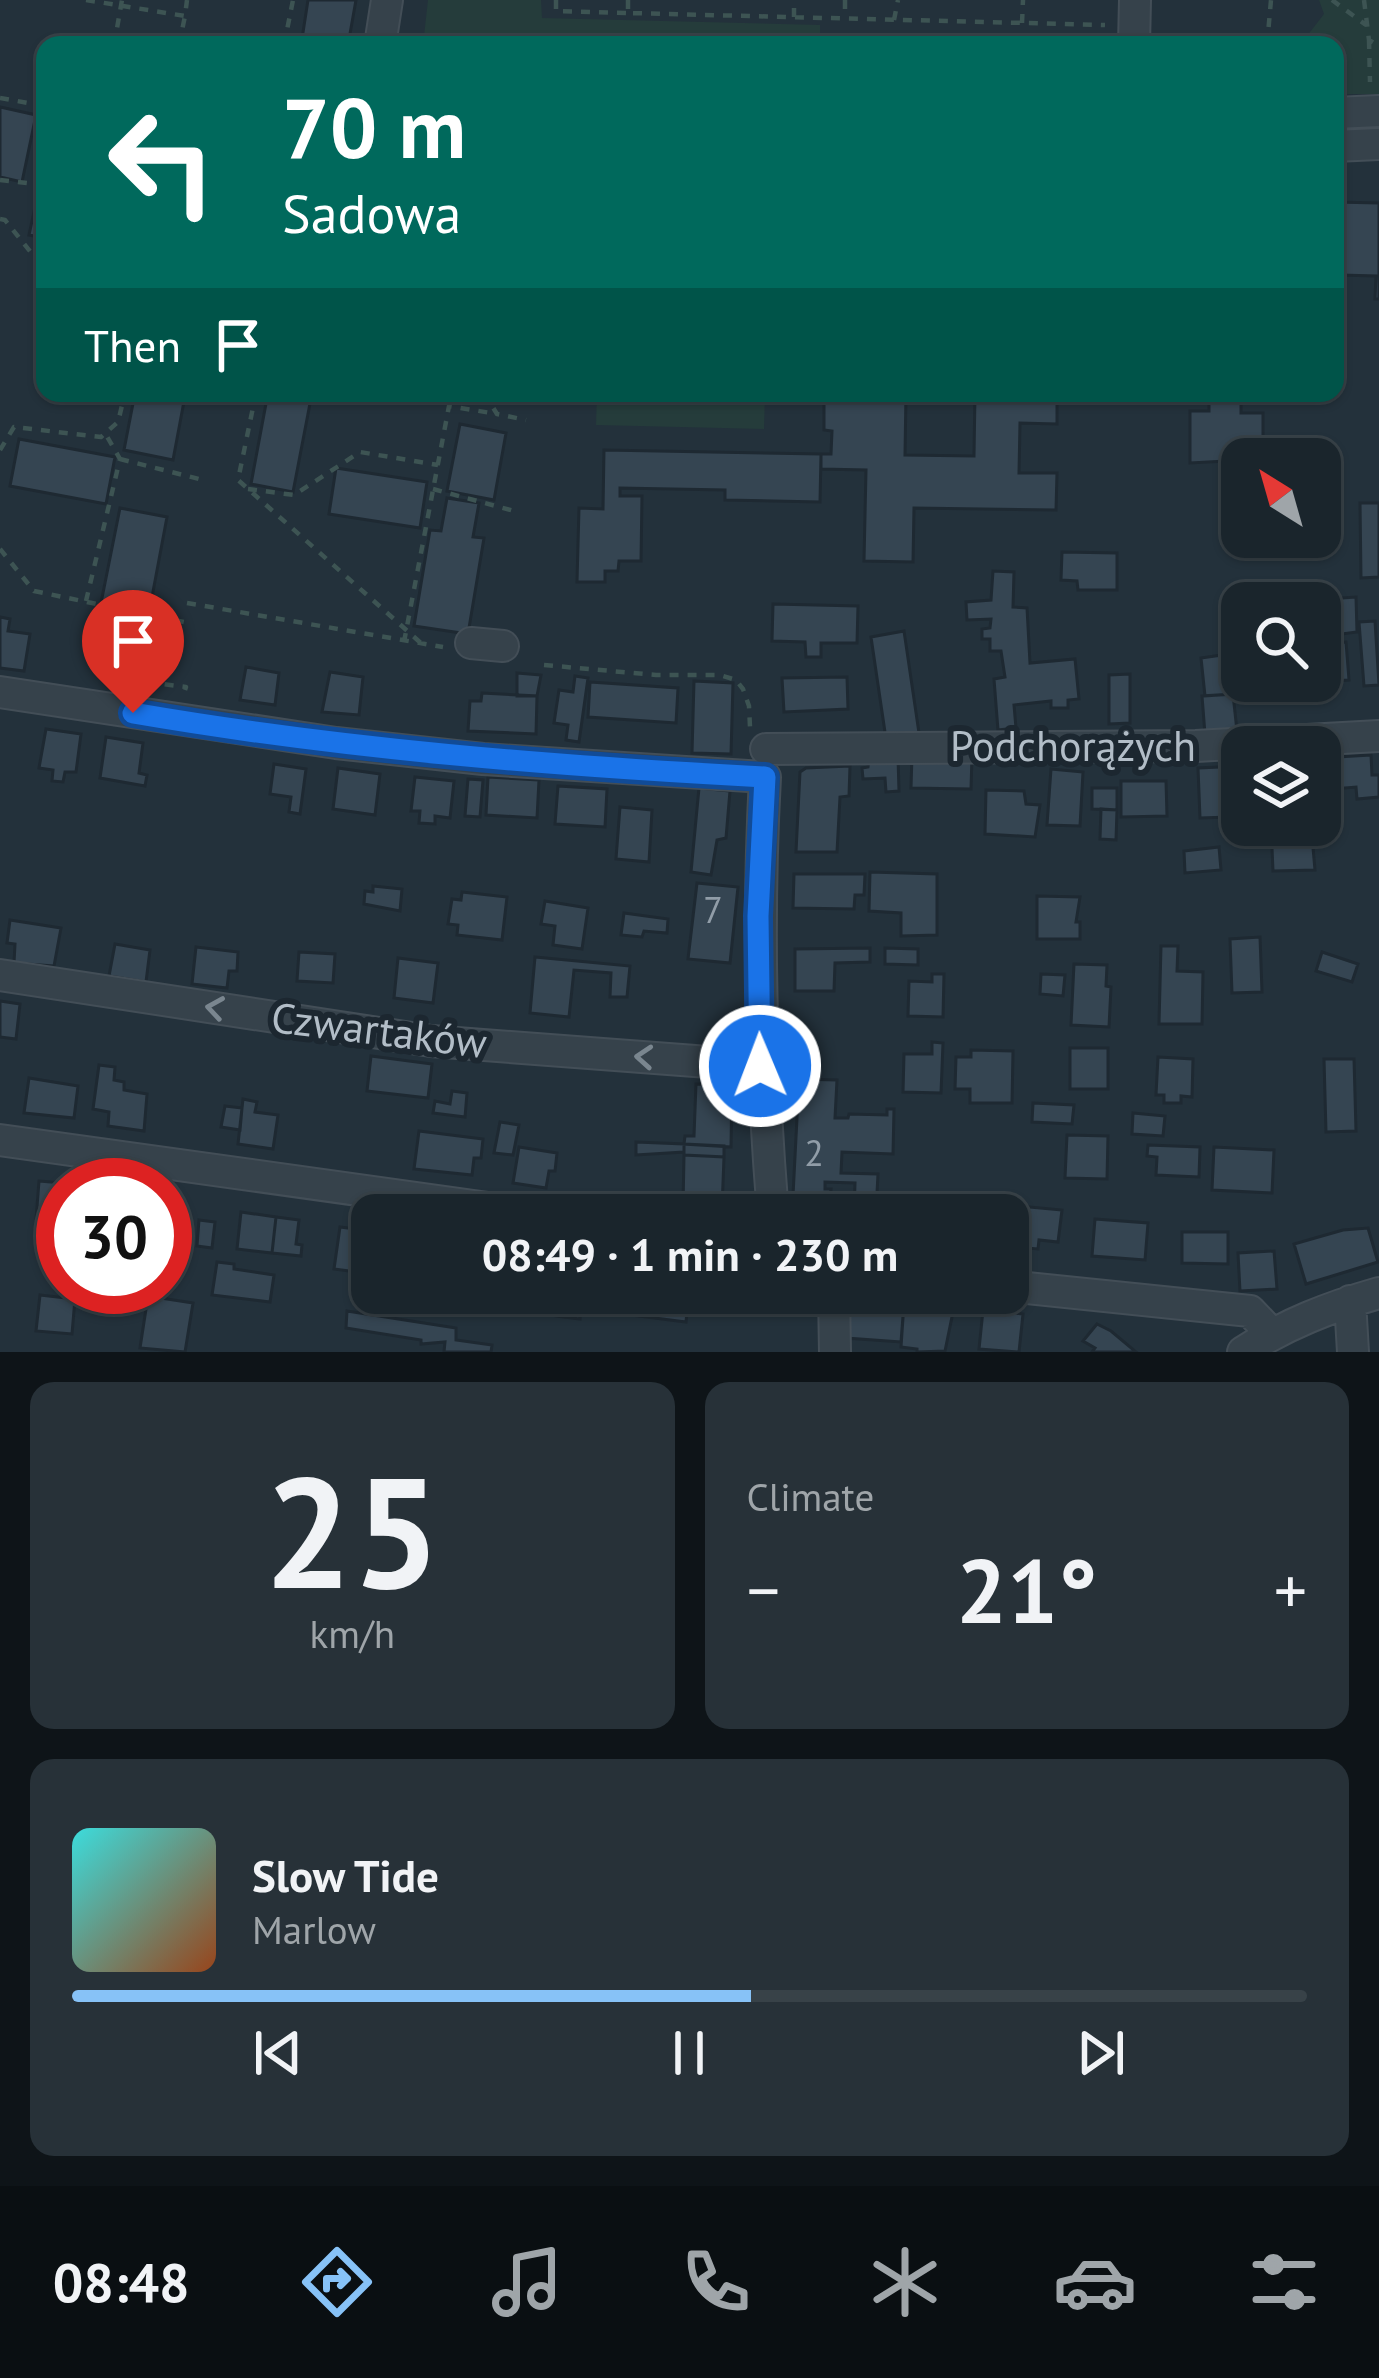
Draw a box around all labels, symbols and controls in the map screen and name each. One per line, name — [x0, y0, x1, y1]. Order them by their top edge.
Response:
text: 70 m — [282, 72, 466, 181]
icon: left — [84, 84, 240, 240]
text: Sadowa — [282, 178, 461, 248]
icon: arrive — [205, 312, 271, 378]
text: Then — [84, 316, 181, 374]
north arrow — [1221, 438, 1341, 558]
map controls — [1221, 438, 1341, 846]
button: search — [1221, 582, 1341, 702]
pin — [82, 590, 184, 713]
icon: arrive — [100, 608, 166, 674]
street label: Podchorążych — [950, 718, 1196, 773]
button: layers — [1221, 726, 1341, 846]
house number: 7 — [703, 886, 723, 933]
street label: Czwartaków — [268, 989, 490, 1070]
one-way arrow — [205, 996, 225, 1022]
position arrow — [697, 1003, 823, 1129]
one-way arrow — [634, 1045, 653, 1071]
house number: 2 — [804, 1129, 824, 1176]
speed limit sign: 30 — [36, 1158, 192, 1314]
text: 08:49 · 1 min · 230 m — [482, 1225, 898, 1283]
text: 25 — [264, 1429, 441, 1631]
text: Climate — [747, 1471, 874, 1522]
text: 21° — [956, 1531, 1097, 1648]
text: − — [747, 1547, 780, 1632]
text: + — [1274, 1547, 1307, 1632]
text: km/h — [310, 1608, 395, 1659]
text: Slow Tide — [252, 1846, 439, 1904]
text: Marlow — [252, 1904, 376, 1955]
icon: previous — [245, 2020, 311, 2086]
icon: pause — [656, 2020, 722, 2086]
icon: next — [1068, 2020, 1134, 2086]
icon: directions — [295, 2240, 379, 2324]
icon: music — [485, 2240, 569, 2324]
icon: phone — [674, 2240, 758, 2324]
icon: climate — [863, 2240, 947, 2324]
icon: car — [1053, 2240, 1137, 2324]
icon: filters — [1242, 2240, 1326, 2324]
text: 08:48 — [53, 2247, 190, 2317]

